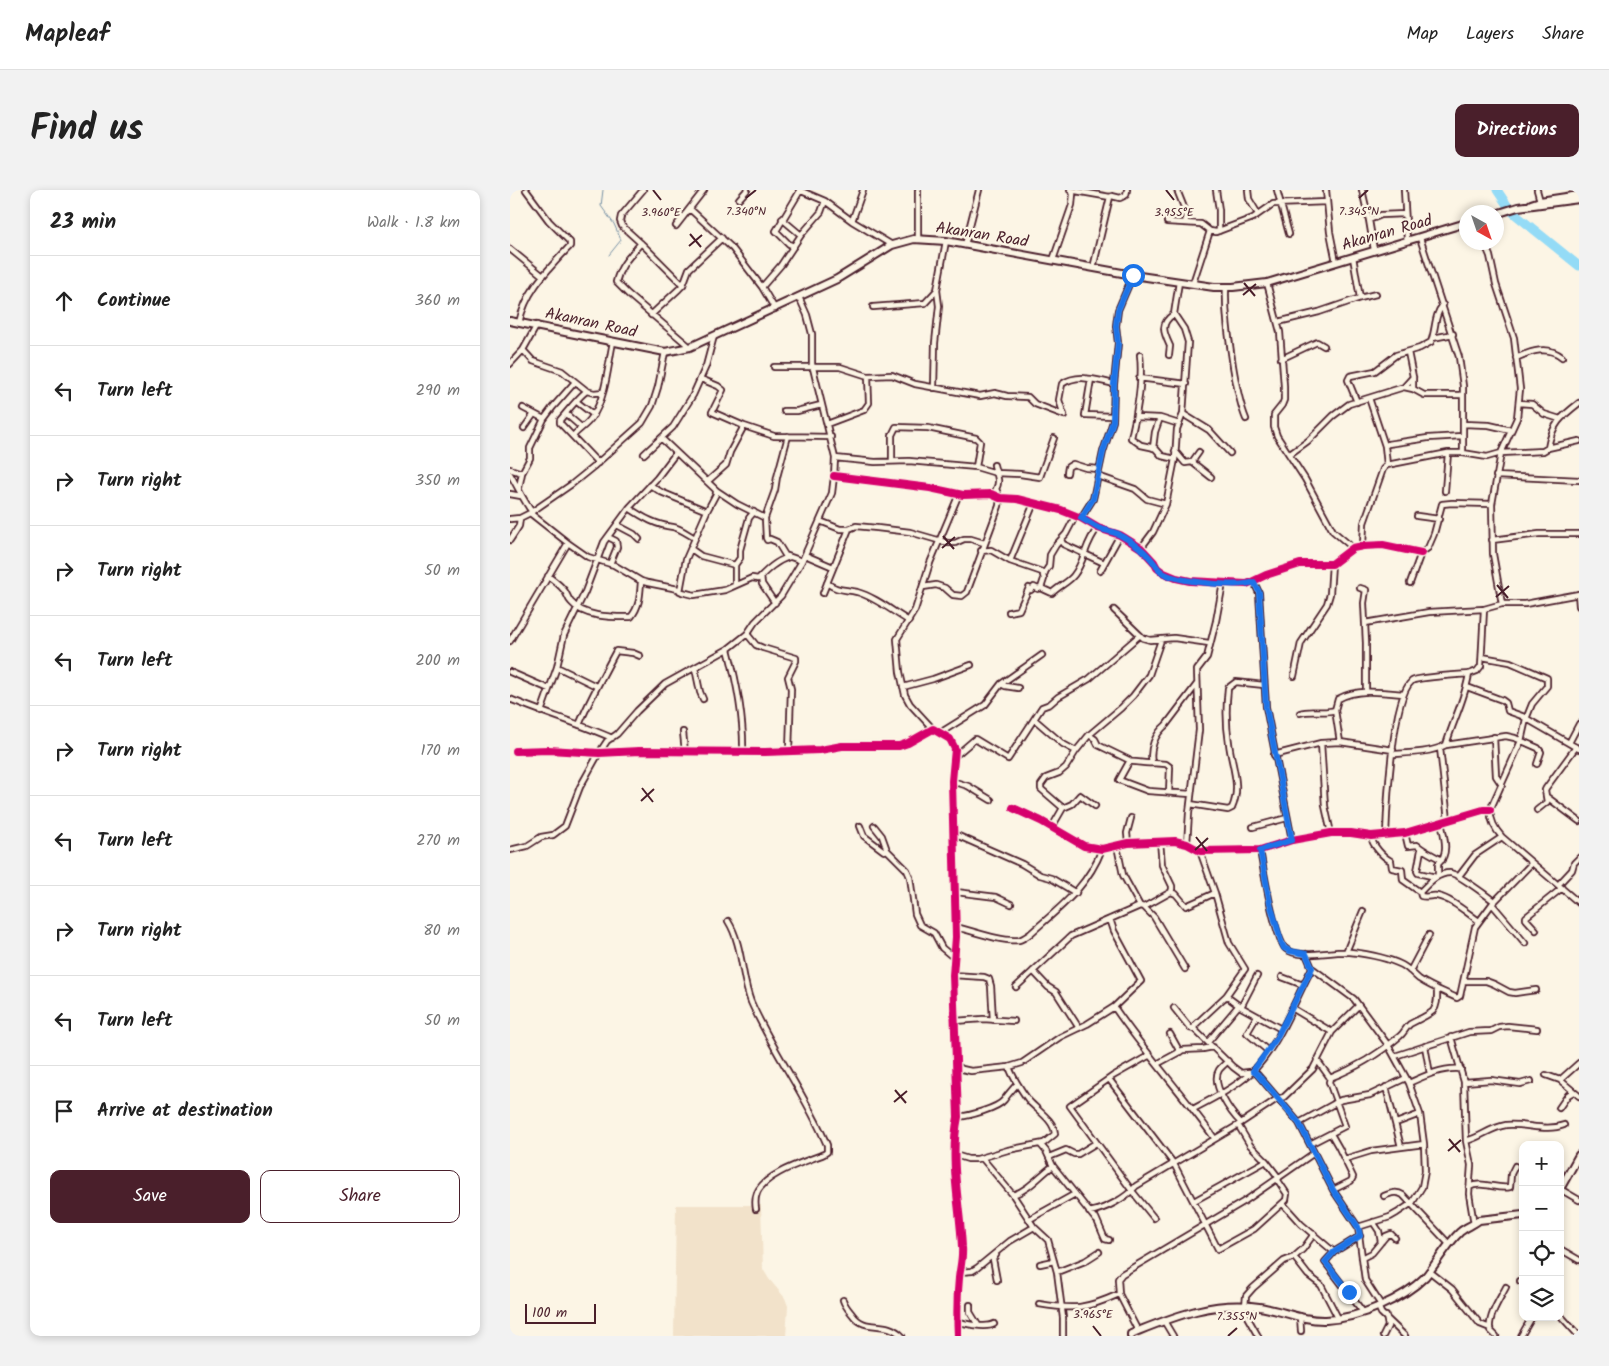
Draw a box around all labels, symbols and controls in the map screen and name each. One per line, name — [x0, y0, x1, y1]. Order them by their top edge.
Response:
text: Mapleaf — [25, 15, 109, 54]
text: Map — [1407, 20, 1438, 49]
text: Layers — [1466, 20, 1514, 49]
text: Share — [1542, 20, 1584, 49]
text: Find us — [30, 102, 143, 158]
button: Directions — [1455, 104, 1579, 157]
text: 7.340°N — [726, 202, 766, 221]
text: 7.345°N — [1339, 202, 1379, 221]
text: 3.960°E — [641, 203, 682, 222]
text: 3.955°E — [1154, 203, 1195, 222]
north arrow — [1459, 205, 1504, 250]
text: 23 min — [50, 206, 116, 239]
street label: Akanran Road — [1339, 208, 1436, 258]
text: Walk · 1.8 km — [367, 210, 460, 235]
street label: Akanran Road — [934, 215, 1031, 255]
route start — [1122, 264, 1145, 287]
text: Continue — [97, 286, 170, 316]
icon: ahead — [50, 287, 78, 315]
text: 360 m — [415, 288, 460, 313]
street label: Akanran Road — [543, 301, 640, 345]
text: Turn left — [97, 376, 172, 406]
icon: left — [50, 377, 78, 405]
text: 290 m — [416, 378, 460, 403]
text: Turn right — [97, 466, 182, 496]
icon: right — [50, 467, 78, 495]
text: 350 m — [415, 468, 460, 493]
text: Turn right — [97, 556, 182, 586]
icon: right — [50, 557, 78, 585]
text: 50 m — [424, 558, 460, 583]
text: Turn left — [97, 646, 172, 676]
icon: left — [50, 647, 78, 675]
text: 200 m — [416, 648, 460, 673]
text: Turn right — [97, 736, 182, 766]
icon: right — [50, 737, 78, 765]
text: 170 m — [420, 738, 460, 763]
text: Turn left — [97, 826, 172, 856]
icon: left — [50, 827, 78, 855]
text: 270 m — [416, 828, 460, 853]
text: Turn right — [97, 916, 182, 946]
icon: right — [50, 917, 78, 945]
text: 80 m — [423, 918, 460, 943]
text: Turn left — [97, 1006, 172, 1036]
icon: left — [50, 1007, 78, 1035]
text: 50 m — [424, 1008, 460, 1033]
text: Arrive at destination — [97, 1096, 273, 1126]
icon: arrive — [50, 1097, 78, 1125]
map controls — [1519, 1141, 1564, 1321]
button: + — [1519, 1141, 1564, 1186]
button: Save — [50, 1170, 250, 1223]
button: Share — [260, 1170, 460, 1223]
button: − — [1519, 1186, 1564, 1231]
button: locate — [1519, 1231, 1564, 1276]
button: layers — [1519, 1276, 1564, 1321]
route end — [1338, 1281, 1361, 1304]
scale bar — [525, 1301, 596, 1324]
text: 100 m — [532, 1302, 567, 1324]
text: 3.965°E — [1073, 1305, 1114, 1324]
text: 7.355°N — [1217, 1307, 1257, 1326]

